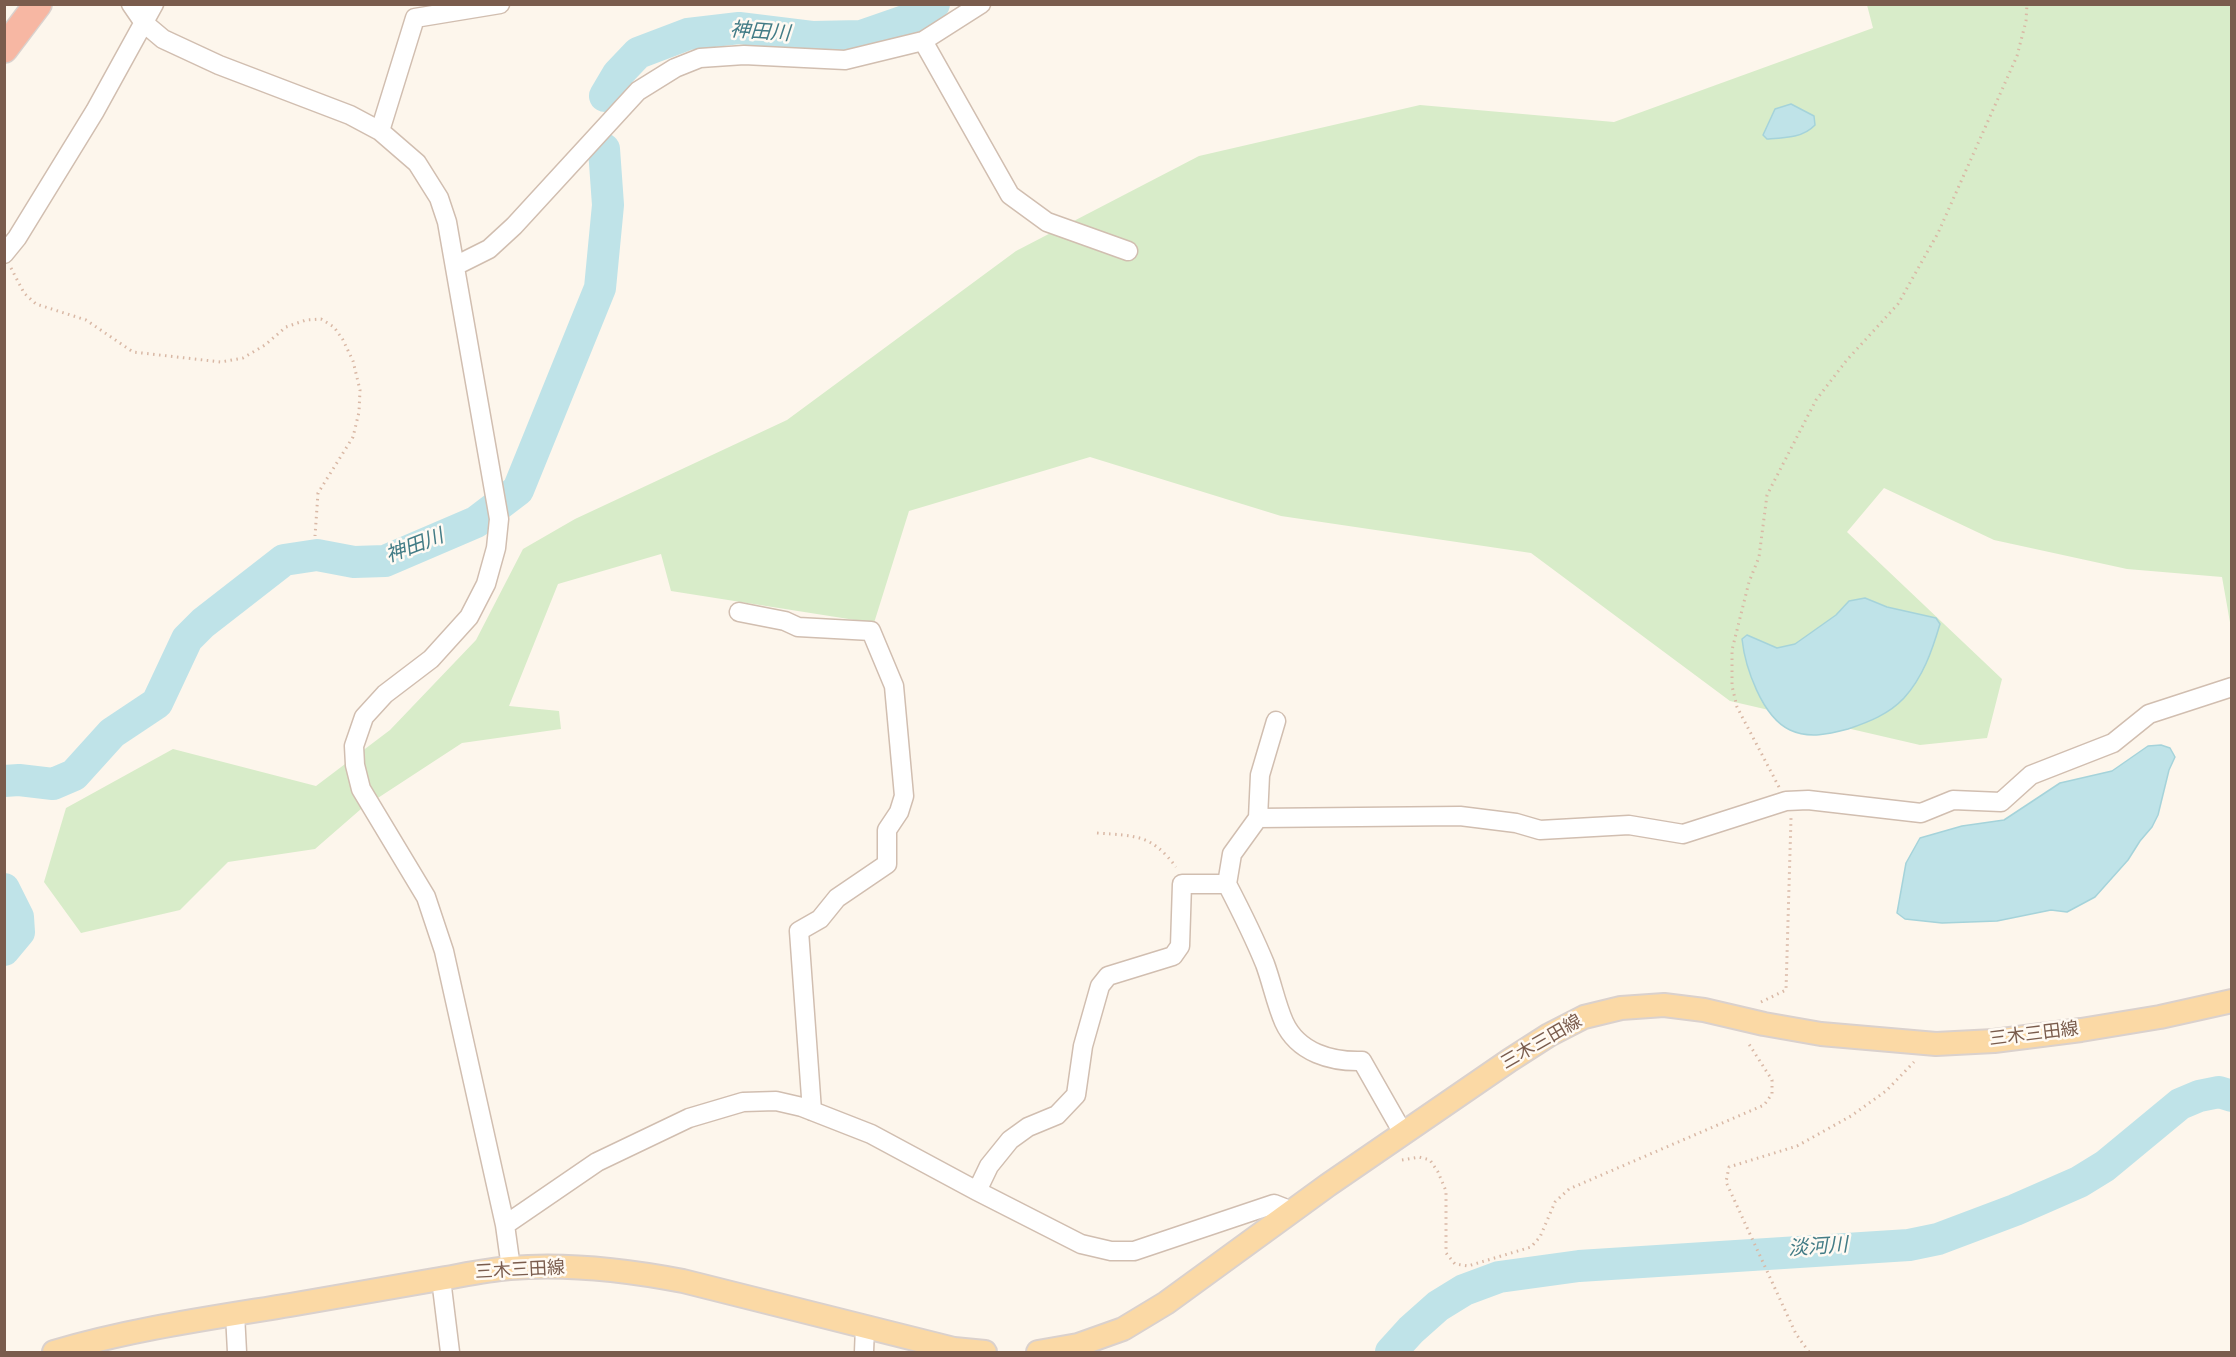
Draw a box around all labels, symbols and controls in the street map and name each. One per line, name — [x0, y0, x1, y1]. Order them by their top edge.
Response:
water label: 神田川 — [729, 19, 791, 47]
water label: 神田川 — [383, 525, 447, 569]
street label: 三木三田線 — [1498, 1011, 1586, 1075]
street label: 三木三田線 — [1988, 1019, 2080, 1051]
water label: 淡河川 — [1787, 1234, 1849, 1262]
street label: 三木三田線 — [474, 1258, 566, 1284]

